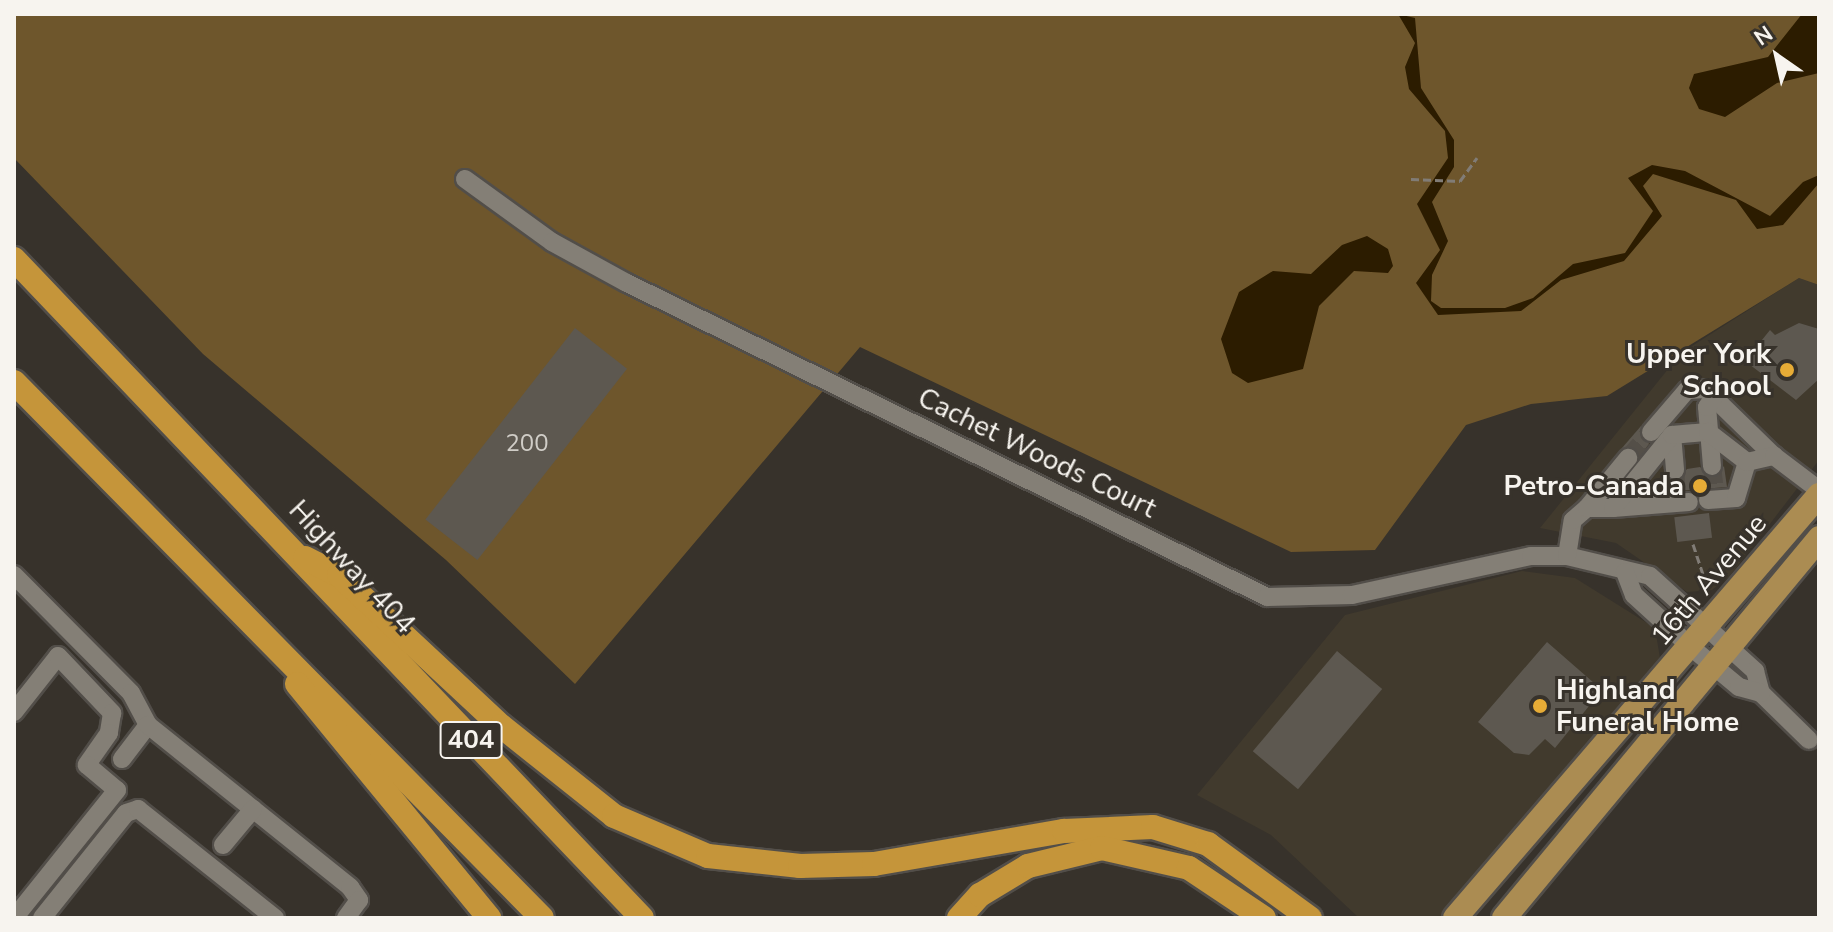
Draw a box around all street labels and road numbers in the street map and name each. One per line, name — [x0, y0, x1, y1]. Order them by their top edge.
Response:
street label: Cachet Woods Court — [912, 381, 1162, 525]
street label: Highway 404 — [282, 493, 422, 641]
street label: 16th Avenue — [1644, 507, 1774, 653]
road number: 404 — [439, 718, 503, 762]

